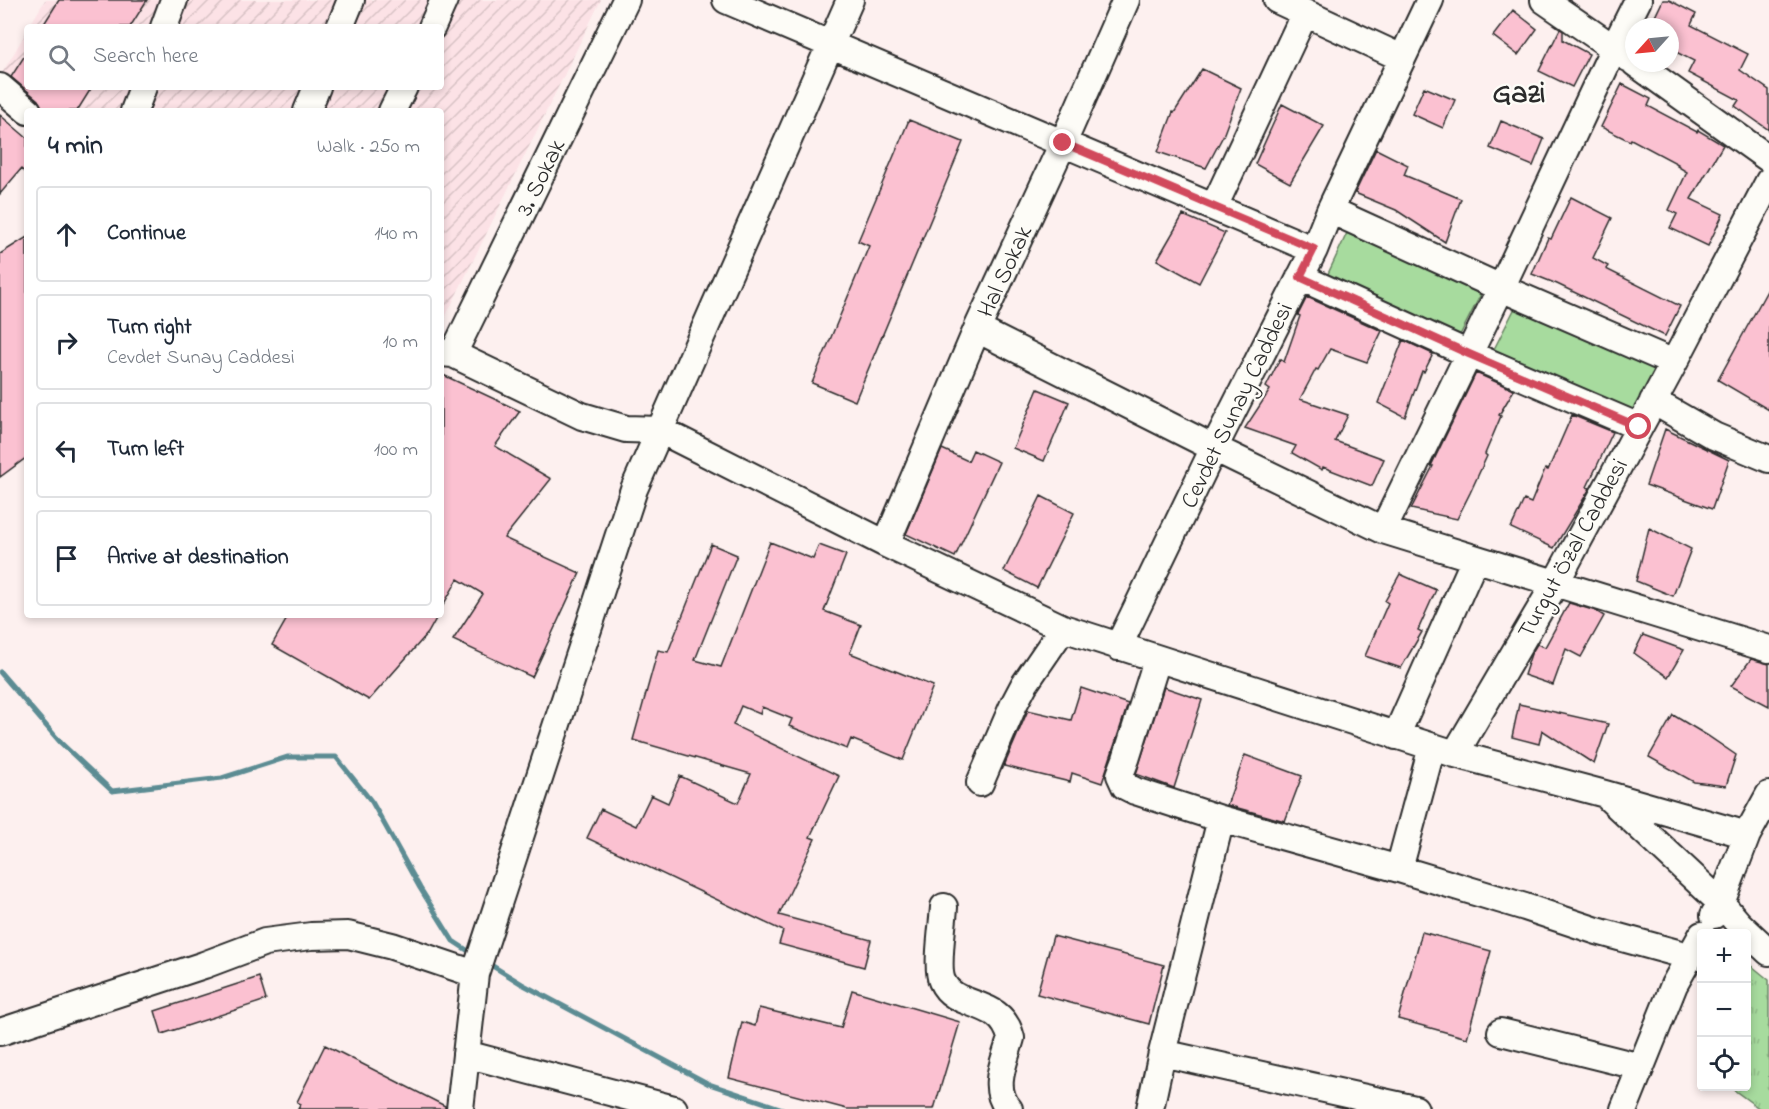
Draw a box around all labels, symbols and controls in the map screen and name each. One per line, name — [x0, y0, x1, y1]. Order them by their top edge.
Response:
north arrow — [1625, 18, 1679, 72]
search box — [24, 24, 444, 90]
icon: search — [45, 41, 78, 74]
text: Search here — [93, 41, 198, 73]
district label: Gazi — [1493, 73, 1545, 117]
text: 4 min — [48, 128, 103, 166]
route end — [1049, 129, 1075, 155]
text: Walk · 250 m — [317, 133, 420, 162]
street label: 3. Sokak — [509, 133, 576, 223]
icon: ahead — [50, 218, 83, 251]
text: Continue — [107, 218, 186, 250]
text: 140 m — [374, 220, 418, 249]
street label: Hal Sokak — [970, 220, 1043, 324]
street label: Cevdet Sunay Caddesi — [1173, 297, 1304, 515]
text: Turn right — [107, 312, 192, 344]
icon: right — [50, 326, 83, 359]
text: 10 m — [382, 328, 418, 357]
text: Cevdet Sunay Caddesi — [107, 344, 295, 373]
route start — [1625, 413, 1651, 439]
icon: left — [50, 434, 83, 467]
text: Turn left — [107, 434, 184, 466]
text: 100 m — [374, 436, 418, 465]
street label: Turgut Özal Caddesi — [1510, 453, 1638, 646]
icon: arrive — [50, 542, 83, 575]
text: Arrive at destination — [107, 542, 289, 574]
map controls — [1697, 929, 1751, 1091]
button: + — [1697, 929, 1751, 983]
button: − — [1697, 983, 1751, 1037]
button: locate — [1697, 1037, 1751, 1091]

